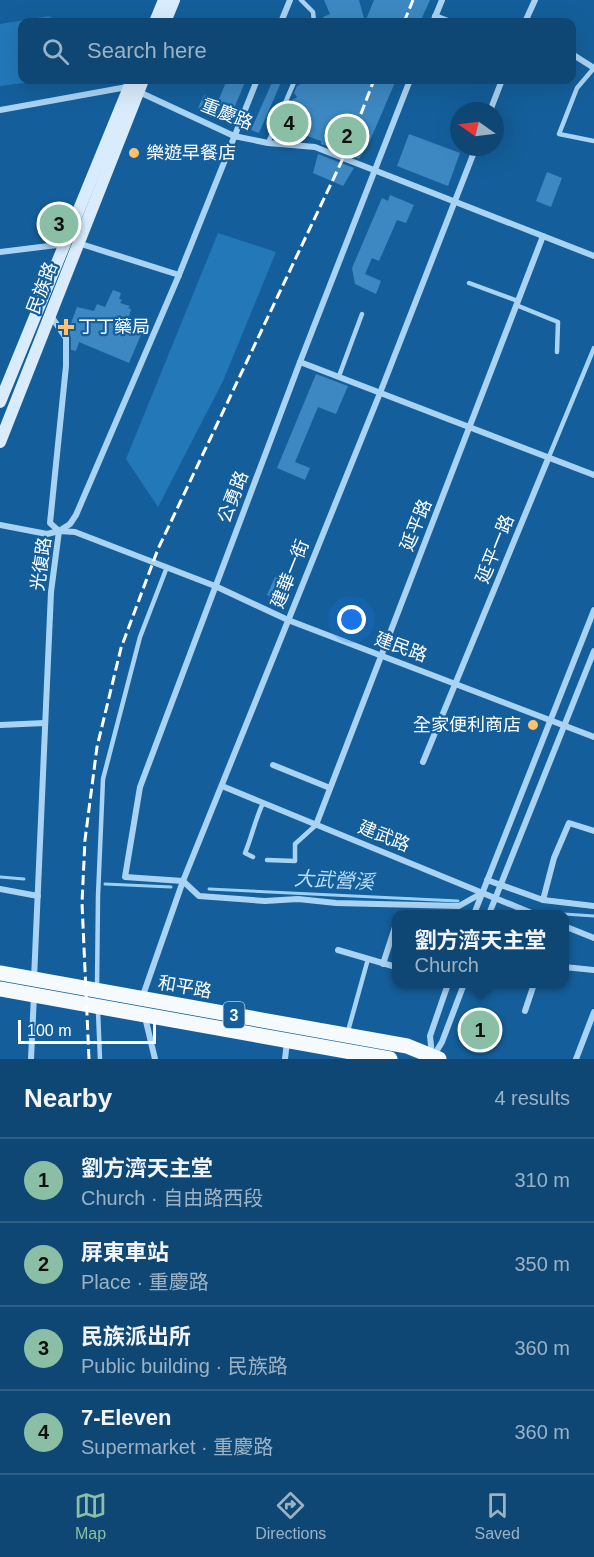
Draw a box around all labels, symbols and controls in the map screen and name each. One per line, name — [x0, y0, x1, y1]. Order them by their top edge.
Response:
search box — [18, 18, 576, 84]
icon: search — [39, 35, 72, 68]
text: Search here — [87, 38, 207, 63]
street label: 重慶路 — [198, 95, 256, 133]
pin: 4 — [270, 100, 308, 146]
north arrow — [450, 102, 504, 156]
pin: 2 — [328, 114, 366, 158]
place label: 樂遊早餐店 — [146, 143, 236, 163]
marker: 樂遊早餐店 — [127, 146, 141, 160]
pin: 3 — [40, 202, 78, 246]
street label: 民族路 — [23, 259, 61, 317]
place label: 丁丁藥局 — [78, 317, 150, 337]
marker: 丁丁藥局 — [59, 320, 73, 334]
street label: 公勇路 — [214, 468, 252, 526]
street label: 延平路 — [397, 496, 435, 554]
street label: 延平一路 — [472, 512, 518, 586]
street label: 光復路 — [27, 536, 55, 592]
street label: 建華一街 — [267, 537, 313, 611]
your location — [337, 605, 366, 634]
street label: 建民路 — [372, 628, 430, 666]
place label: 全家便利商店 — [413, 715, 521, 735]
marker: 全家便利商店 — [526, 718, 540, 732]
street label: 建武路 — [355, 817, 413, 855]
water label: 大武營溪 — [293, 867, 378, 893]
popup — [392, 910, 569, 988]
text: 劉方濟天主堂 — [414, 928, 547, 953]
text: Church — [414, 954, 479, 976]
street label: 和平路 — [157, 972, 213, 1002]
road number: 3 — [224, 1002, 244, 1028]
pin: 1 — [460, 1008, 500, 1052]
scale bar — [18, 1017, 156, 1044]
text: 100 m — [27, 1022, 71, 1039]
text: Nearby — [24, 1083, 112, 1113]
text: 4 results — [494, 1087, 570, 1109]
text: 劉方濟天主堂 — [81, 1156, 213, 1181]
text: 1 — [38, 1169, 49, 1191]
text: 310 m — [514, 1169, 570, 1191]
text: Church · 自由路西段 — [81, 1187, 263, 1209]
text: 屏東車站 — [81, 1240, 169, 1265]
text: 2 — [38, 1253, 49, 1275]
text: 350 m — [514, 1253, 570, 1275]
text: Place · 重慶路 — [81, 1271, 209, 1293]
text: 民族派出所 — [81, 1324, 191, 1349]
text: 3 — [38, 1337, 49, 1359]
text: 360 m — [514, 1337, 570, 1359]
text: Public building · 民族路 — [81, 1355, 288, 1377]
text: 7-Eleven — [81, 1405, 172, 1430]
text: 4 — [38, 1421, 49, 1443]
text: 360 m — [514, 1421, 570, 1443]
text: Supermarket · 重慶路 — [81, 1436, 273, 1458]
tab: Map — [74, 1489, 107, 1543]
tab: Directions — [255, 1489, 326, 1543]
tab: Saved — [475, 1489, 520, 1543]

